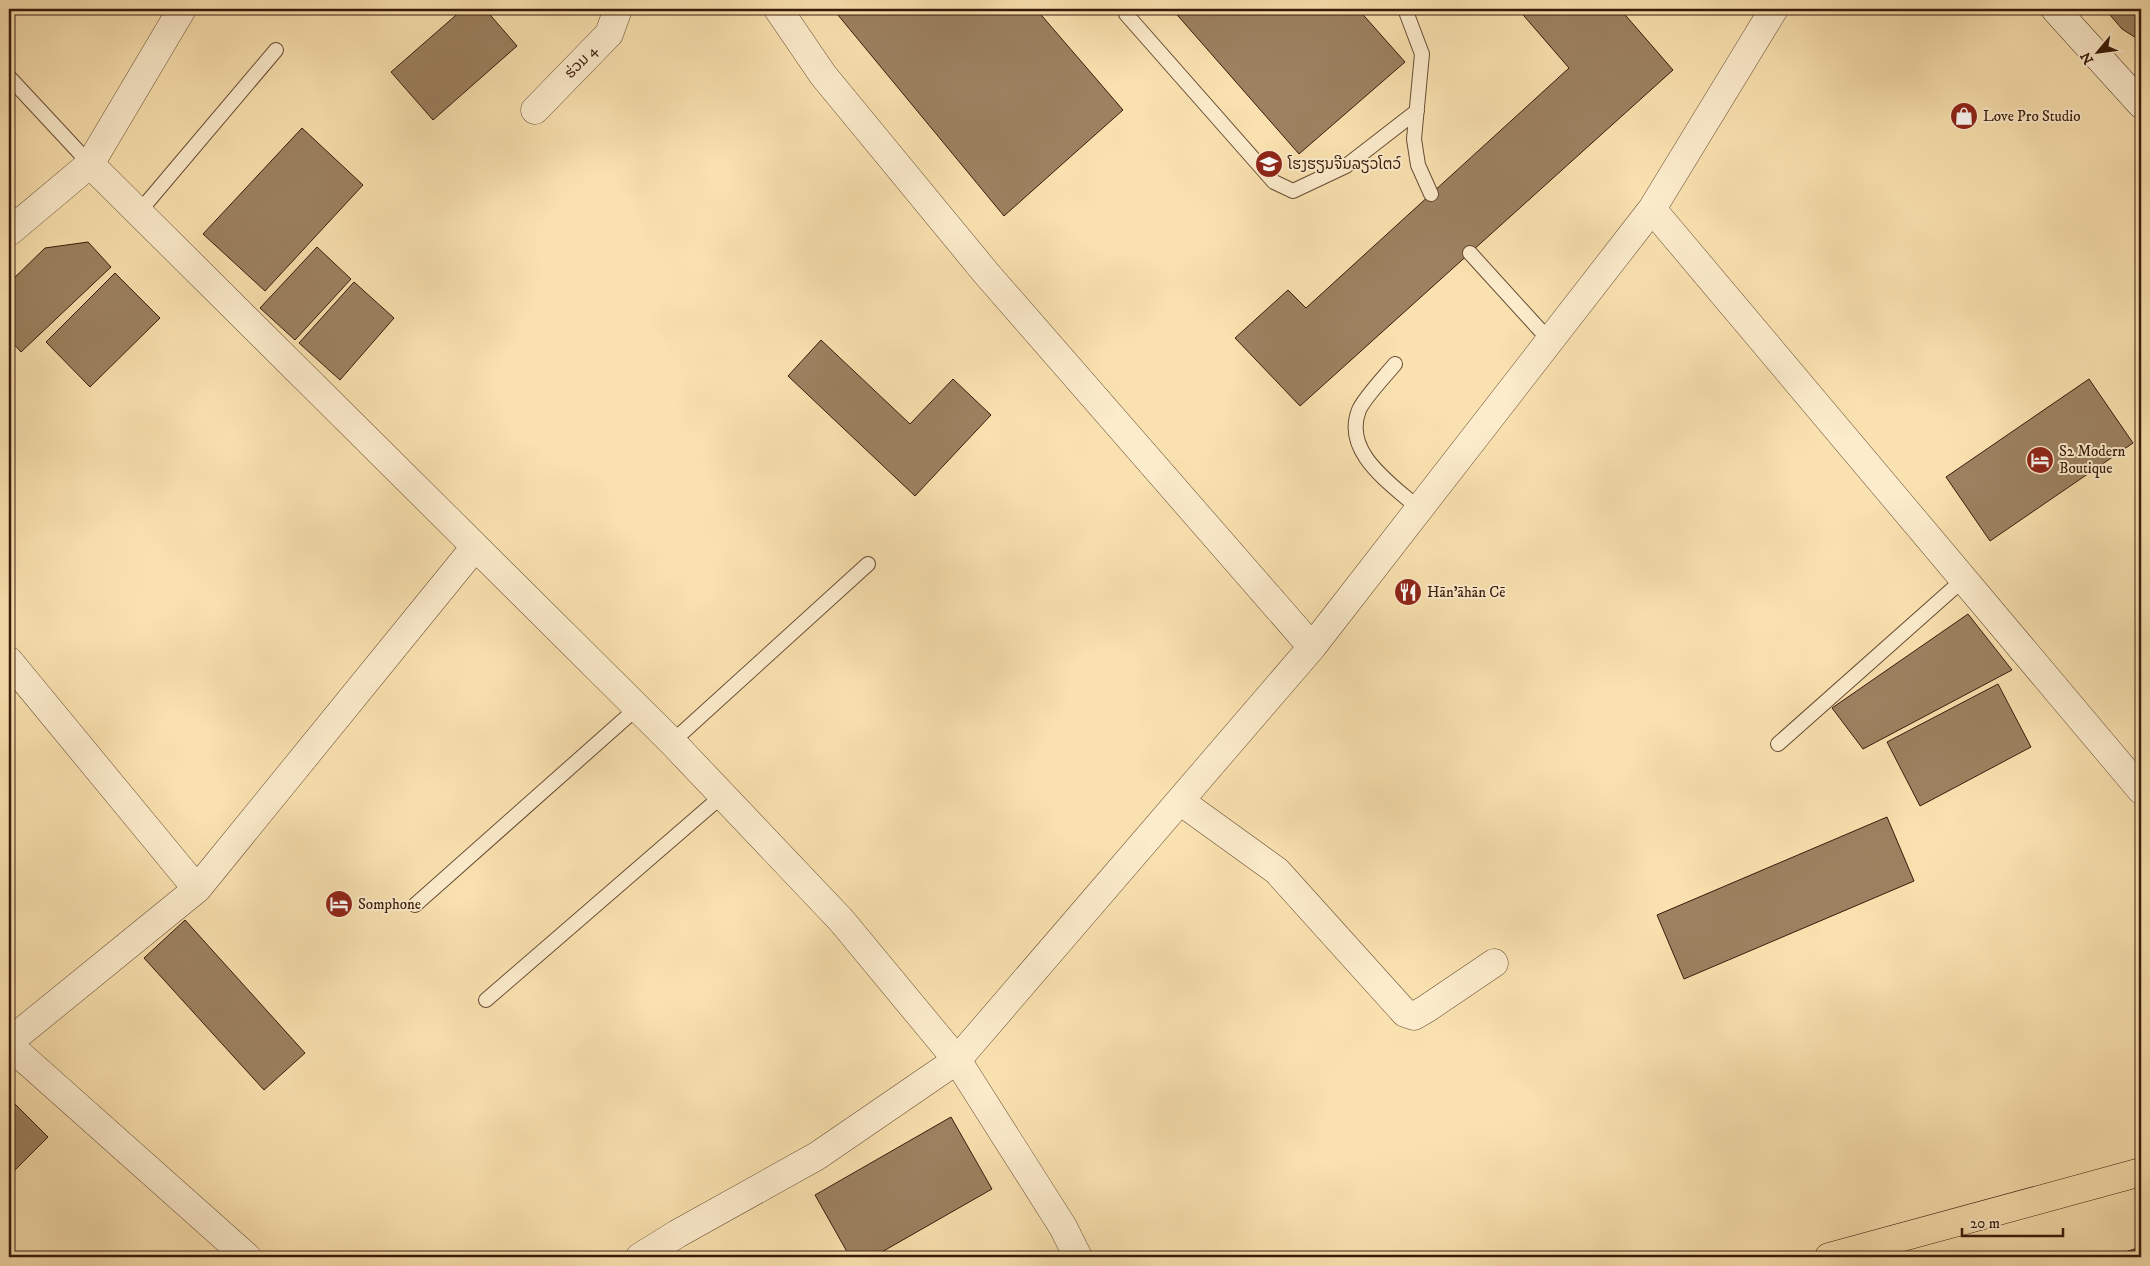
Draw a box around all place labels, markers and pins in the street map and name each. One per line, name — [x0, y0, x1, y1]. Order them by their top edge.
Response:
shop icon: Love Pro Studio — [1949, 101, 1979, 131]
place label: Love Pro Studio — [1983, 107, 2080, 126]
school or university icon: ໂຮງຮຽນຈີນລຽວໂຕວ໌ — [1254, 149, 1284, 179]
place label: ໂຮງຮຽນຈີນລຽວໂຕວ໌ — [1287, 155, 1401, 174]
place label: S2 Modern Boutique — [2059, 442, 2126, 478]
hotel icon: S2 Modern Boutique — [2025, 445, 2055, 475]
restaurant icon: Hān’āhān Cē — [1393, 577, 1423, 607]
place label: Hān’āhān Cē — [1427, 583, 1505, 602]
hotel icon: Somphone — [324, 889, 354, 919]
place label: Somphone — [358, 895, 421, 914]

